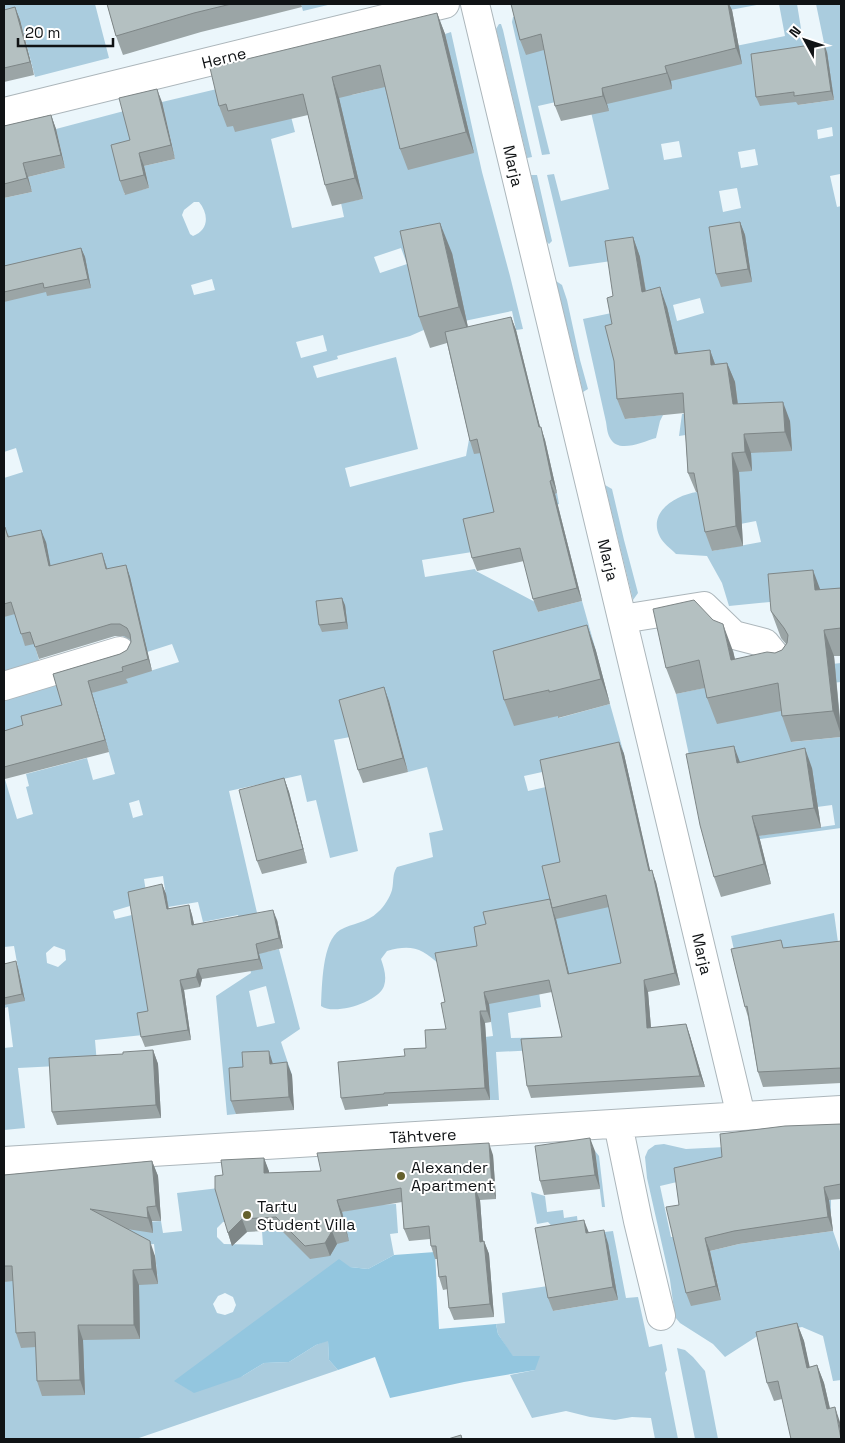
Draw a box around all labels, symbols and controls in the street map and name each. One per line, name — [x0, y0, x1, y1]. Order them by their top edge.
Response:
scale bar — [18, 15, 112, 47]
north arrow — [780, 15, 830, 65]
text: N — [785, 22, 805, 41]
text: 20 m — [25, 23, 60, 42]
street label: Herne — [199, 42, 249, 74]
street label: Marja — [498, 143, 528, 189]
street label: Marja — [593, 537, 623, 583]
street label: Marja — [687, 931, 717, 977]
street label: Tähtvere — [389, 1124, 457, 1148]
place label: Alexander Apartment — [411, 1157, 494, 1196]
marker: Alexander Apartment — [395, 1170, 407, 1182]
place label: Tartu Student Villa — [257, 1196, 355, 1235]
marker: Tartu Student Villa — [241, 1209, 253, 1221]

